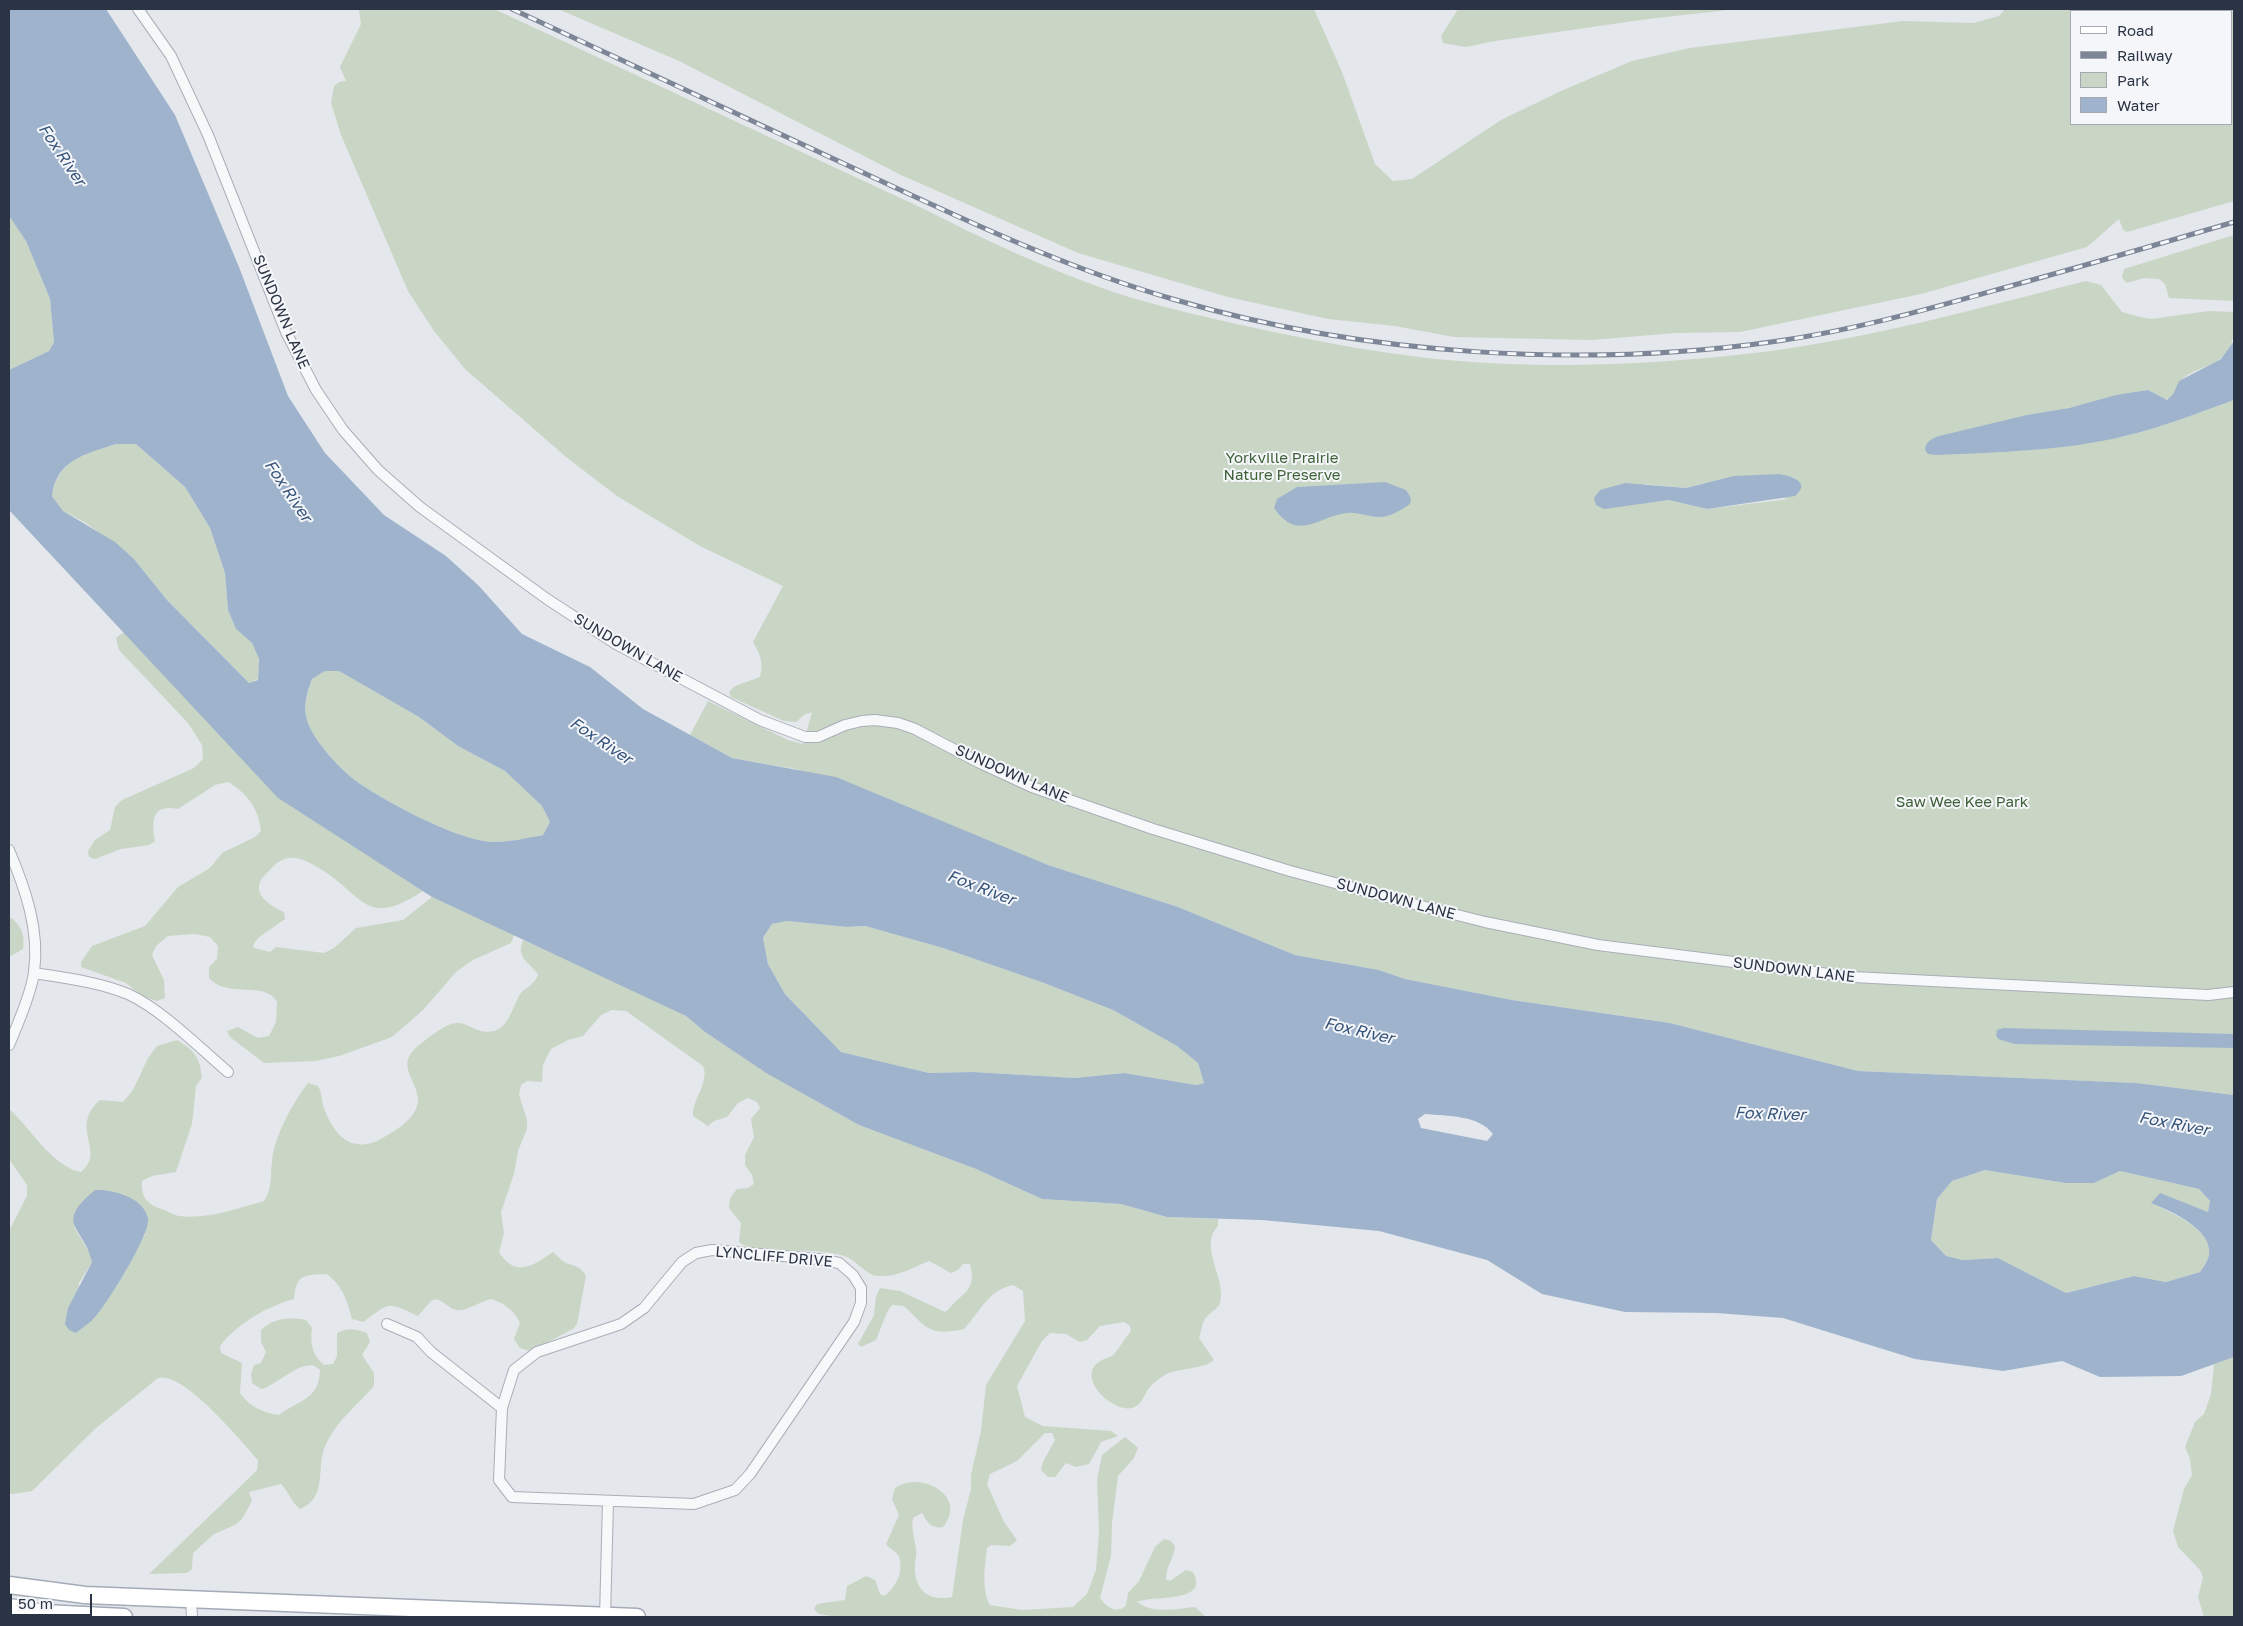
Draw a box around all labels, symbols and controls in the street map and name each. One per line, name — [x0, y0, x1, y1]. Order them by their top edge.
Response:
legend — [2070, 10, 2233, 125]
text: Road — [2117, 21, 2154, 39]
text: Railway — [2117, 46, 2173, 64]
text: Park — [2117, 71, 2149, 89]
text: Water — [2117, 96, 2160, 114]
water label: Fox River — [34, 120, 90, 190]
street label: SUNDOWN LANE — [249, 252, 313, 372]
park label: Yorkville Prairie Nature Preserve — [1224, 449, 1340, 484]
water label: Fox River — [260, 456, 316, 526]
street label: SUNDOWN LANE — [570, 610, 686, 686]
water label: Fox River — [566, 713, 636, 769]
street label: SUNDOWN LANE — [952, 741, 1072, 807]
park label: Saw Wee Kee Park — [1896, 793, 2028, 811]
water label: Fox River — [945, 866, 1017, 910]
street label: SUNDOWN LANE — [1334, 874, 1458, 924]
street label: SUNDOWN LANE — [1732, 954, 1856, 986]
water label: Fox River — [1322, 1014, 1396, 1048]
water label: Fox River — [1734, 1103, 1806, 1125]
water label: Fox River — [2137, 1108, 2211, 1140]
street label: LYNCLIFF DRIVE — [715, 1243, 833, 1271]
scale bar — [12, 1584, 95, 1616]
text: 50 m — [18, 1594, 53, 1612]

